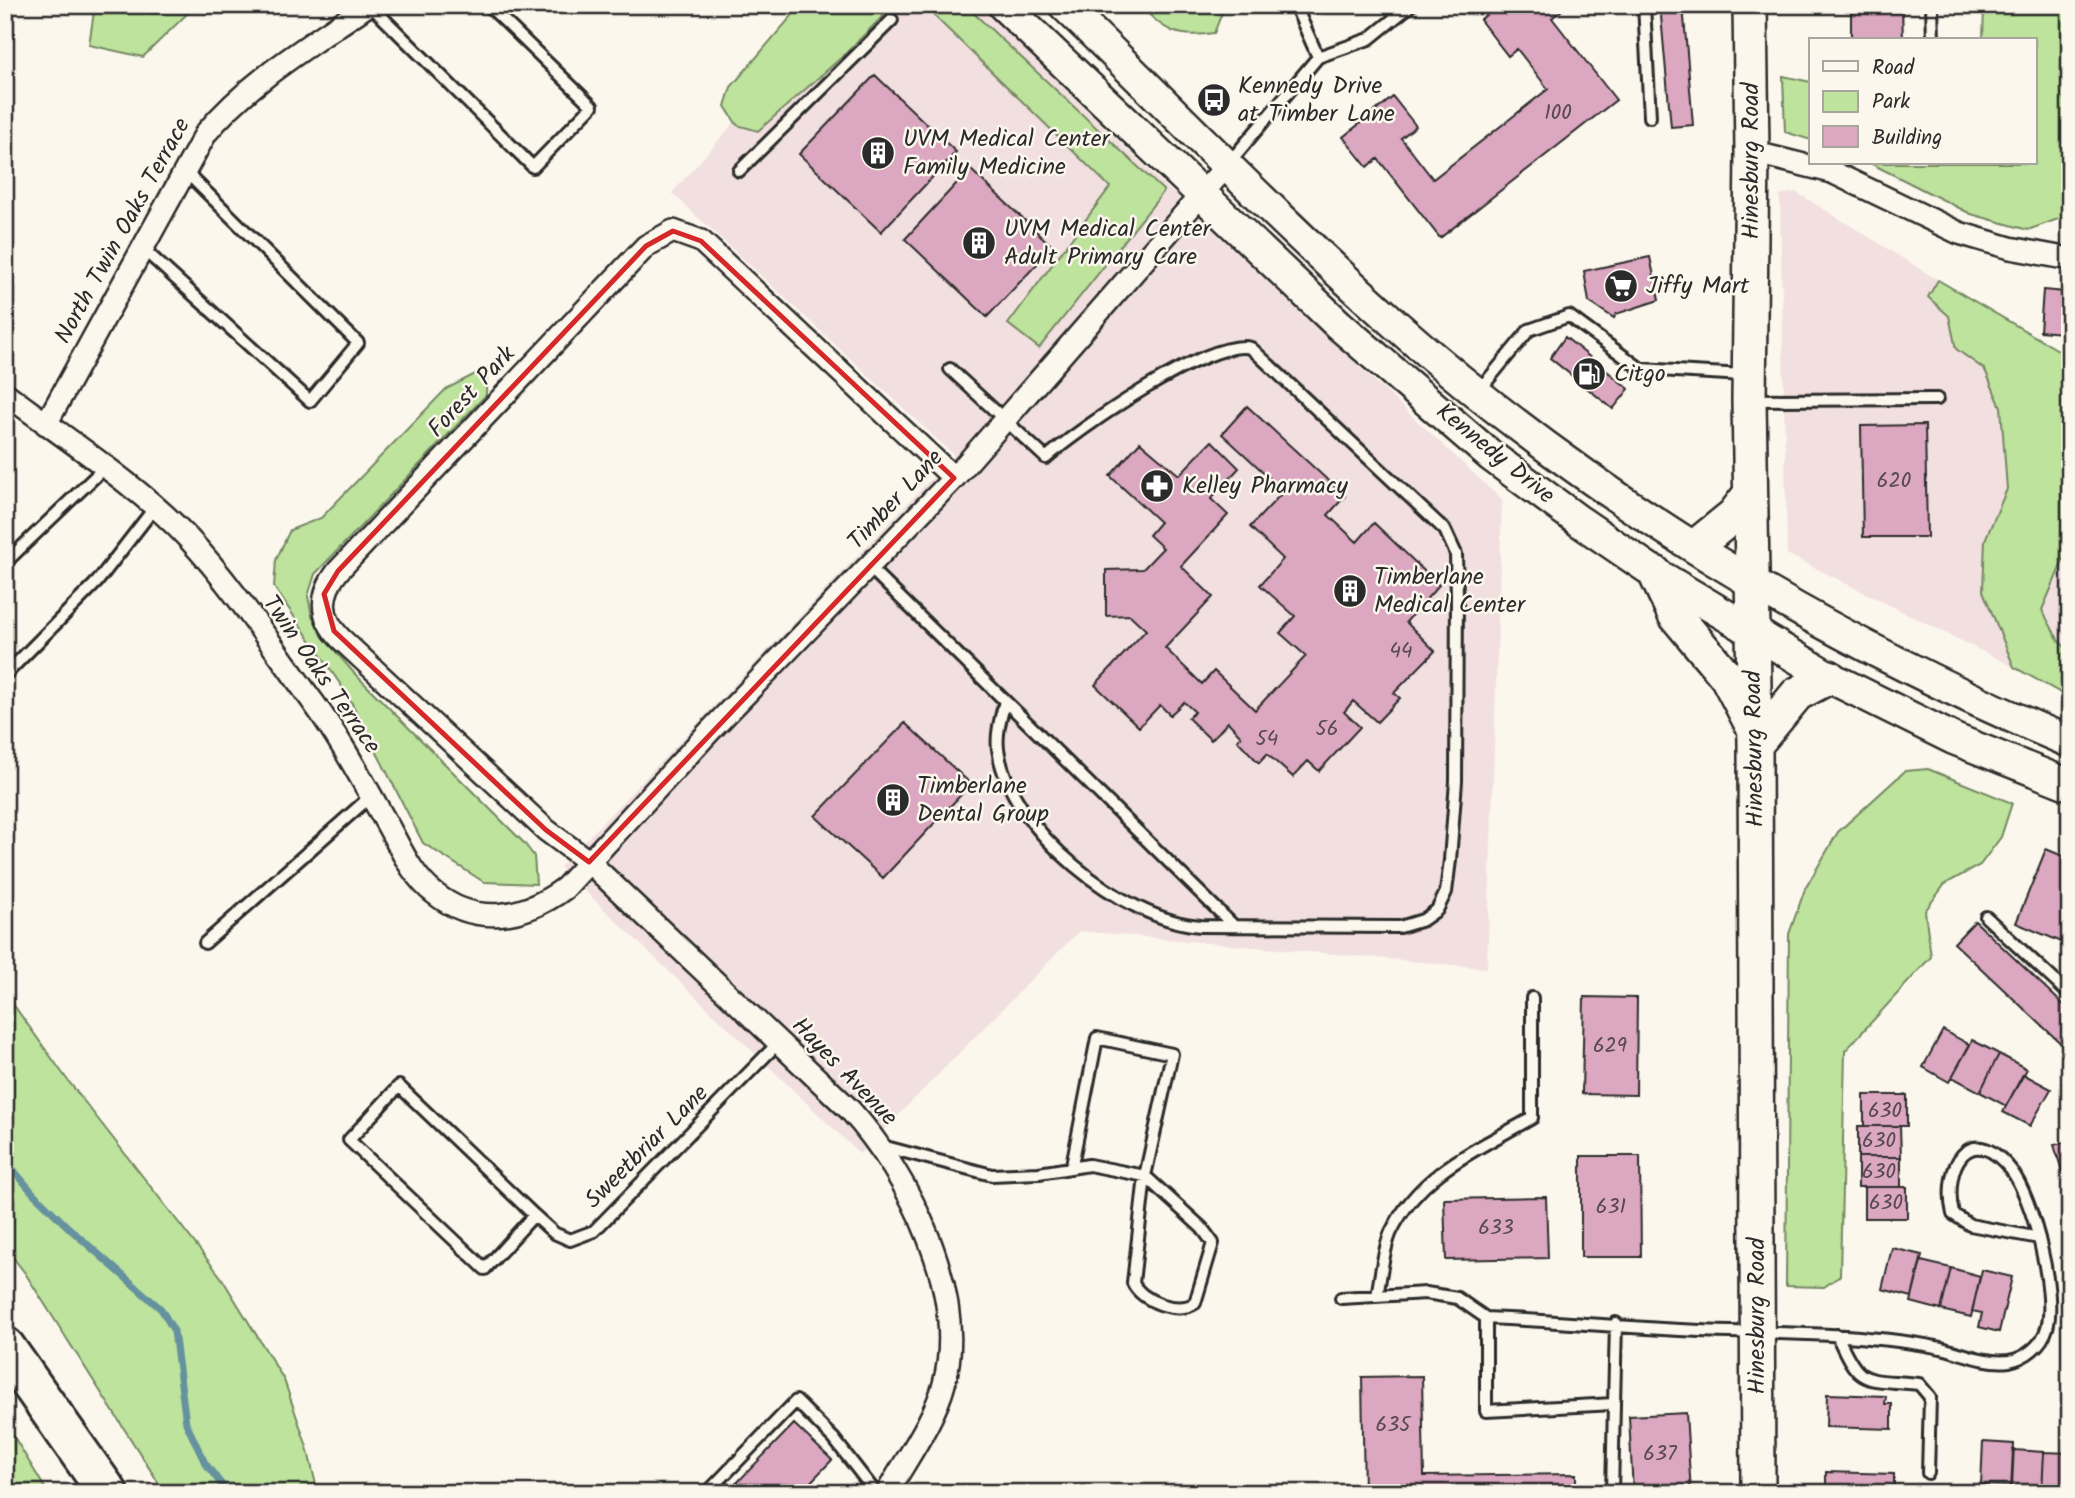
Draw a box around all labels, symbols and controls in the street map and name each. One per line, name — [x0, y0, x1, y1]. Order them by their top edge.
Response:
legend — [1809, 38, 2036, 164]
text: Road — [1872, 52, 1915, 85]
place label: Kennedy Drive at Timber Lane — [1238, 67, 1395, 134]
bus stop icon: Kennedy Drive at Timber Lane — [1195, 81, 1233, 119]
street label: Hinesburg Road — [1732, 82, 1771, 239]
text: Park — [1872, 86, 1910, 119]
house number: 100 — [1544, 97, 1572, 130]
street label: North Twin Oaks Terrace — [45, 111, 202, 351]
place label: UVM Medical Center Family Medicine — [903, 120, 1112, 187]
text: Building — [1872, 122, 1942, 155]
building icon: UVM Medical Center Family Medicine — [859, 134, 897, 172]
place label: UVM Medical Center Adult Primary Care — [1004, 210, 1213, 277]
building icon: UVM Medical Center Adult Primary Care — [960, 224, 998, 262]
supermarket icon: Jiffy Mart — [1602, 267, 1640, 305]
place label: Jiffy Mart — [1646, 267, 1750, 306]
street label: Forest Park — [419, 336, 526, 447]
fuel station icon: Citgo — [1570, 355, 1608, 393]
place label: Citgo — [1614, 355, 1666, 394]
street label: Kennedy Drive — [1427, 393, 1563, 515]
street label: Timber Lane — [839, 440, 954, 560]
house number: 620 — [1877, 465, 1911, 498]
pharmacy icon: Kelley Pharmacy — [1138, 467, 1176, 505]
place label: Kelley Pharmacy — [1182, 467, 1349, 506]
place label: Timberlane Medical Center — [1374, 558, 1527, 625]
building icon: Timberlane Medical Center — [1331, 572, 1369, 610]
street label: Twin Oaks Terrace — [252, 587, 391, 763]
house number: 44 — [1389, 635, 1413, 668]
street label: Hinesburg Road — [1734, 669, 1776, 828]
house number: 56 — [1316, 713, 1338, 746]
house number: 54 — [1256, 723, 1278, 756]
place label: Timberlane Dental Group — [917, 767, 1049, 834]
building icon: Timberlane Dental Group — [874, 781, 912, 819]
street label: Hayes Avenue — [781, 1008, 907, 1136]
house number: 629 — [1593, 1030, 1627, 1063]
street label: Sweetbriar Lane — [576, 1076, 718, 1218]
house number: 630 — [1868, 1095, 1902, 1128]
house number: 630 — [1862, 1125, 1896, 1158]
house number: 630 — [1862, 1156, 1896, 1189]
house number: 630 — [1869, 1187, 1903, 1220]
house number: 631 — [1596, 1191, 1626, 1224]
house number: 633 — [1478, 1212, 1514, 1245]
street label: Hinesburg Road — [1738, 1237, 1777, 1394]
house number: 635 — [1376, 1409, 1412, 1442]
house number: 637 — [1643, 1438, 1678, 1471]

